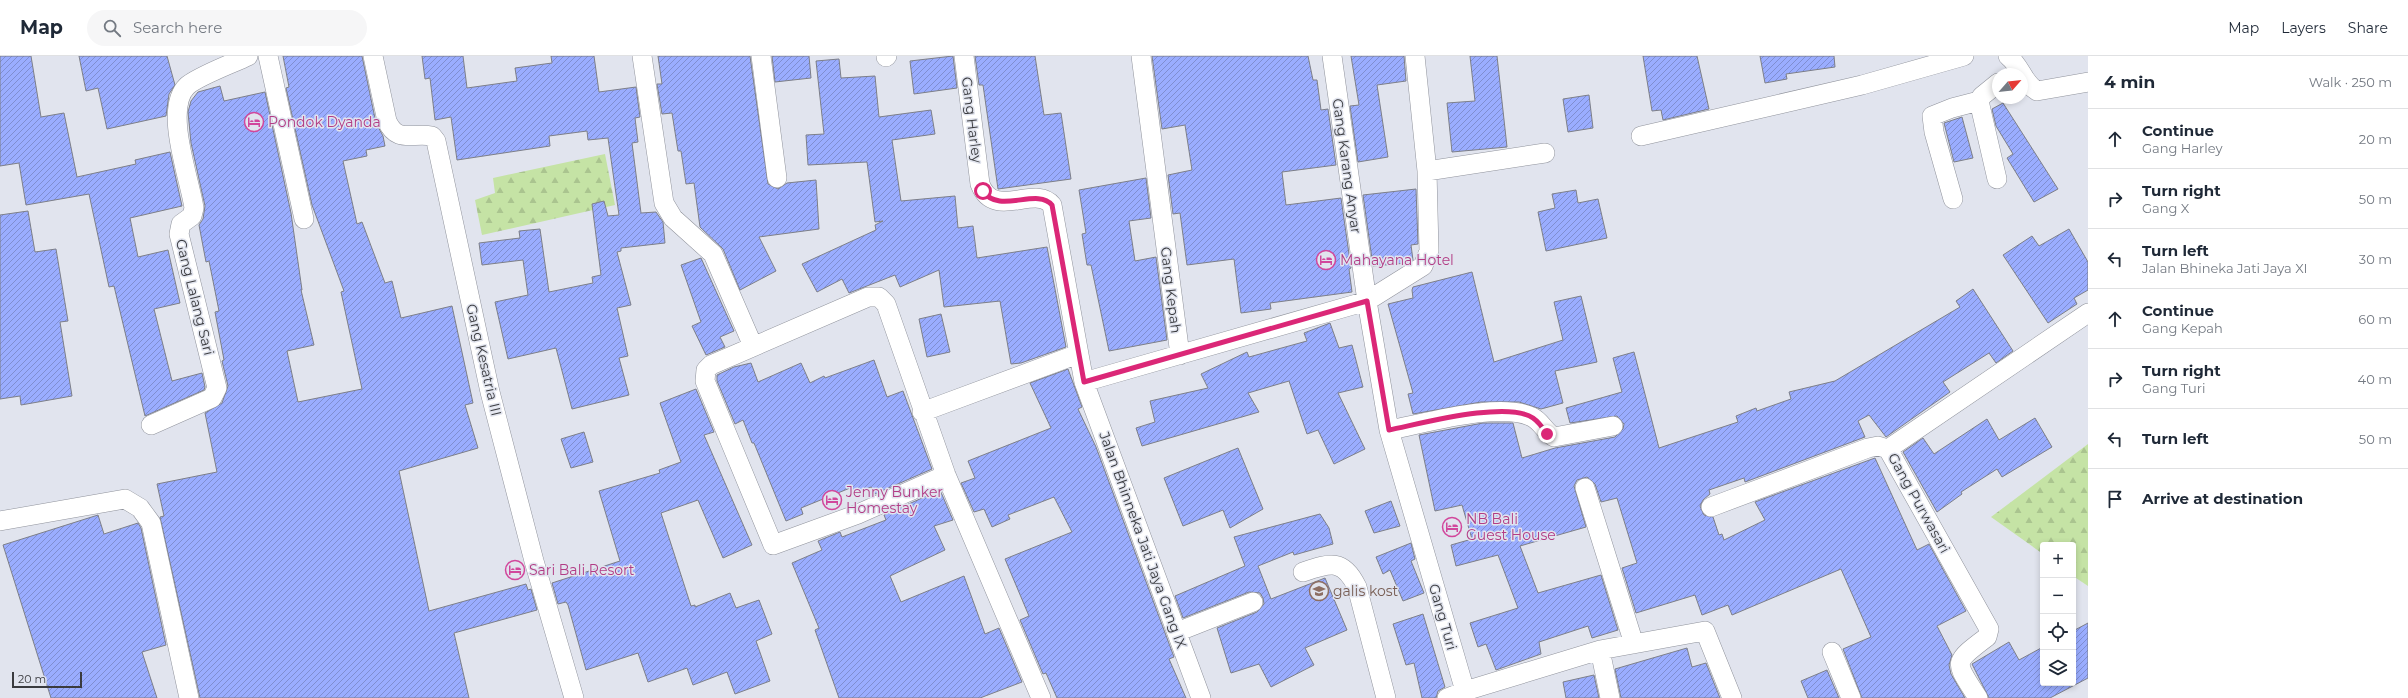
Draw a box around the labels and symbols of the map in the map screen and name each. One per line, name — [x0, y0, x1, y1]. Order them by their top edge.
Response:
north arrow — [1992, 68, 2028, 104]
street label: Gang Harley — [958, 76, 986, 165]
street label: Gang Karang Anyar — [1329, 97, 1365, 235]
hotel icon: Pondok Dyanda — [243, 111, 265, 133]
place label: Pondok Dyanda — [268, 113, 381, 131]
route start — [974, 182, 992, 200]
street label: Gang Lalang Sari — [172, 237, 218, 357]
street label: Gang Kepah — [1157, 246, 1185, 334]
hotel icon: Mahayana Hotel — [1315, 249, 1337, 271]
place label: Mahayana Hotel — [1340, 251, 1454, 269]
street label: Gang Kesatria III — [462, 302, 506, 418]
route end — [1538, 425, 1556, 443]
street label: Jalan Bhinneka Jati Jaya Gang IX — [1095, 428, 1191, 651]
street label: Gang Purwasari — [1884, 450, 1954, 556]
place label: Jenny Bunker Homestay — [845, 483, 943, 517]
hotel icon: Jenny Bunker Homestay — [821, 489, 843, 511]
place label: NB Bali Guest House — [1466, 510, 1556, 544]
hotel icon: NB Bali Guest House — [1441, 516, 1463, 538]
hotel icon: Sari Bali Resort — [504, 559, 526, 581]
place label: Sari Bali Resort — [529, 561, 635, 579]
school or university icon: galis kost — [1308, 580, 1330, 602]
place label: galis kost — [1333, 582, 1399, 600]
street label: Gang Turi — [1425, 582, 1461, 652]
scale bar — [12, 670, 82, 689]

